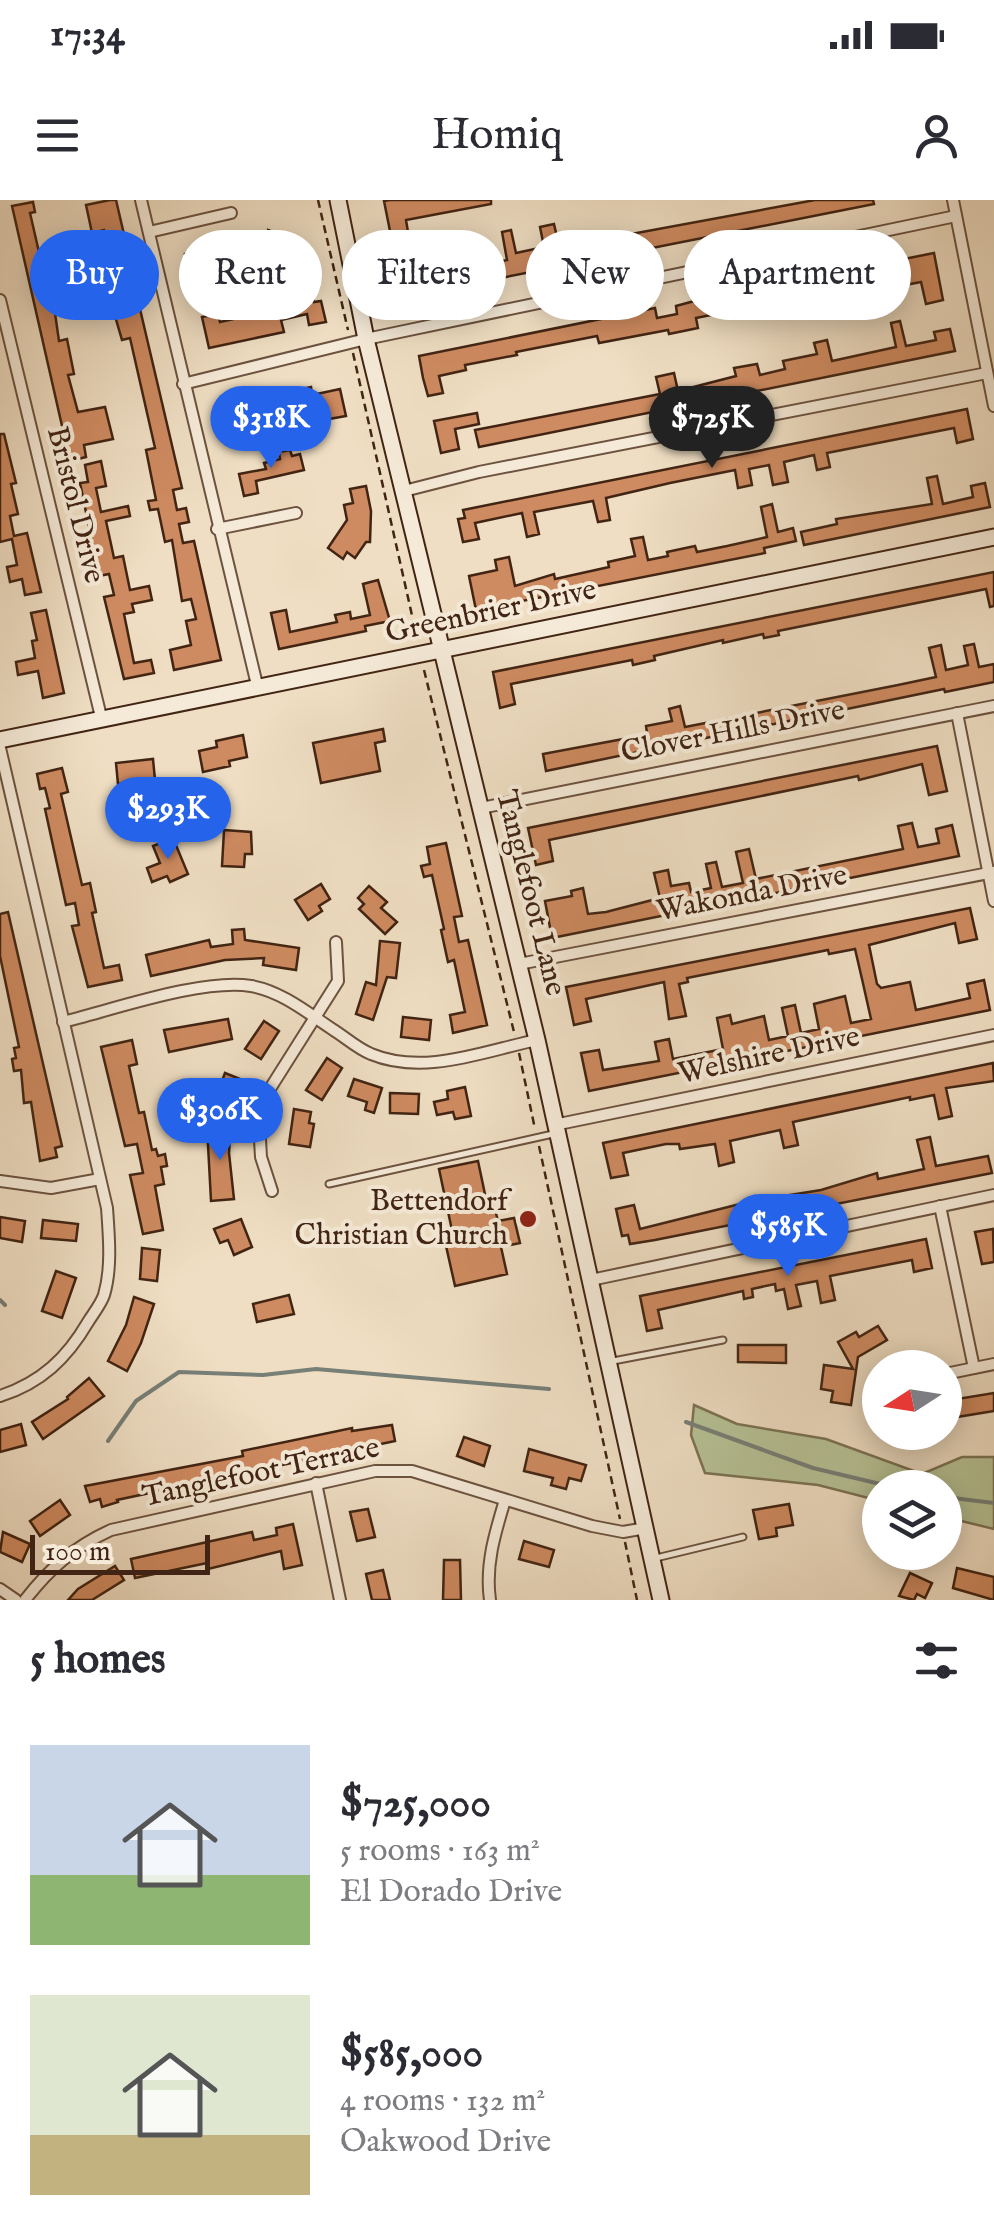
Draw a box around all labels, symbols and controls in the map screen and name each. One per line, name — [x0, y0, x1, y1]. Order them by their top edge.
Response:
text: 17:34 — [50, 11, 125, 59]
text: Homiq — [431, 107, 563, 164]
icon: menu — [30, 108, 85, 163]
icon: person — [909, 108, 964, 163]
chip: Buy — [30, 230, 159, 320]
chip: Rent — [179, 230, 322, 320]
chip: Filters — [342, 230, 506, 320]
chip: New — [526, 230, 664, 320]
chip: Apartment — [684, 230, 911, 320]
pin: $318K — [201, 386, 341, 471]
pin: $725K — [642, 386, 782, 471]
text: $318K — [232, 398, 310, 439]
text: $725K — [671, 398, 753, 439]
street label: Bristol Drive — [37, 423, 113, 587]
street label: Greenbrier Drive — [382, 571, 600, 653]
street label: Clover Hills Drive — [618, 692, 848, 772]
pin: $293K — [98, 777, 238, 862]
street label: Tanglefoot Lane — [486, 786, 574, 1000]
text: $293K — [127, 789, 209, 830]
street label: Wakonda Drive — [654, 857, 850, 931]
street label: Welshire Drive — [675, 1018, 863, 1094]
pin: $306K — [150, 1078, 290, 1163]
text: $306K — [179, 1090, 261, 1131]
place label: Bettendorf Christian Church — [295, 1183, 513, 1255]
pin: $585K — [718, 1194, 858, 1279]
text: $585K — [750, 1206, 826, 1247]
marker: Bettendorf Christian Church — [517, 1208, 539, 1230]
north arrow — [862, 1350, 962, 1450]
map controls — [862, 1350, 962, 1570]
street label: Tanglefoot Terrace — [139, 1429, 383, 1517]
button: layers — [862, 1470, 962, 1570]
scale bar — [30, 1530, 210, 1574]
text: 100 m — [45, 1535, 111, 1570]
icon: filters — [909, 1633, 964, 1688]
text: 5 homes — [30, 1634, 166, 1687]
text: $725,000 — [340, 1778, 491, 1831]
icon: home — [110, 1785, 230, 1905]
text: 5 rooms · 163 m² — [340, 1831, 540, 1872]
text: El Dorado Drive — [340, 1872, 562, 1913]
text: $585,000 — [340, 2028, 483, 2081]
icon: home — [110, 2035, 230, 2155]
text: 4 rooms · 132 m² — [340, 2081, 545, 2122]
text: Oakwood Drive — [340, 2122, 551, 2163]

